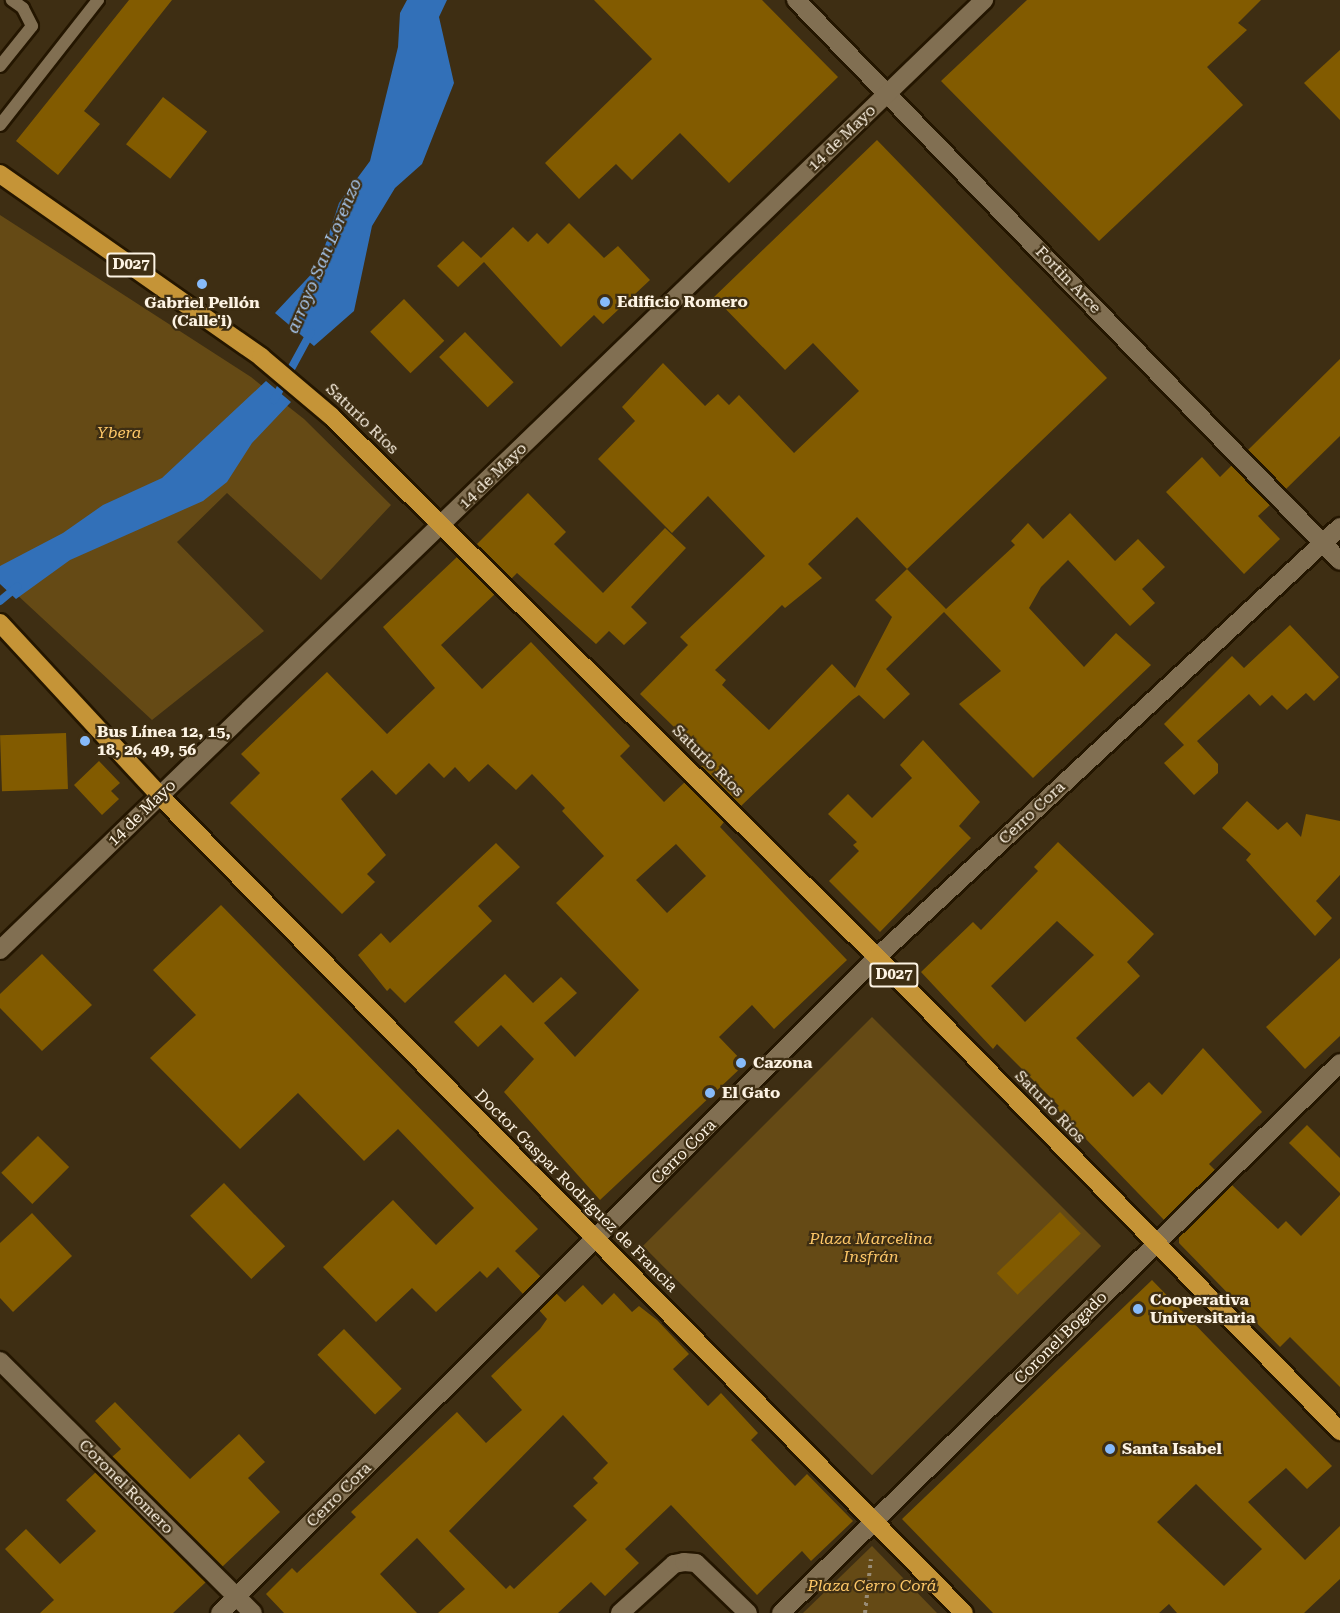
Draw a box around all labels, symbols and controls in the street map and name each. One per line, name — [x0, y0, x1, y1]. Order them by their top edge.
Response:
street label: 14 de Mayo — [804, 101, 880, 175]
water label: arroyo San Lorenzo — [282, 175, 366, 337]
street label: Fortin Arce — [1031, 242, 1105, 318]
road number: D027 — [106, 253, 156, 277]
marker: Gabriel Pellón (Calle'i) — [195, 277, 209, 291]
place label: Edificio Romero — [617, 292, 748, 312]
place label: Gabriel Pellón (Calle'i) — [144, 293, 260, 331]
marker: Edificio Romero — [598, 295, 612, 309]
street label: Saturio Ríos — [322, 380, 402, 458]
park label: Ybera — [97, 423, 141, 443]
street label: 14 de Mayo — [455, 439, 531, 513]
street label: Saturio Ríos — [668, 721, 748, 801]
place label: Bus Línea 12, 15, 18, 26, 49, 56 — [97, 722, 231, 760]
marker: Bus Línea 12, 15, 18, 26, 49, 56 — [78, 734, 92, 748]
street label: 14 de Mayo — [104, 776, 180, 850]
street label: Cerro Cora — [995, 777, 1069, 849]
road number: D027 — [868, 963, 920, 987]
place label: Cazona — [753, 1053, 812, 1073]
marker: Cazona — [734, 1056, 748, 1070]
street label: Saturio Ríos — [1011, 1067, 1089, 1147]
place label: El Gato — [722, 1083, 780, 1103]
street label: Doctor Gaspar Rodríguez de Francia — [471, 1086, 681, 1296]
marker: El Gato — [703, 1086, 717, 1100]
street label: Cerro Cora — [648, 1116, 720, 1188]
park label: Plaza Marcelina Insfrán — [809, 1229, 933, 1267]
street label: Coronel Bogado — [1011, 1288, 1111, 1388]
place label: Cooperativa Universitaria — [1150, 1290, 1255, 1328]
marker: Cooperativa Universitaria — [1131, 1302, 1145, 1316]
street label: Coronel Romero — [75, 1436, 177, 1538]
place label: Santa Isabel — [1122, 1439, 1222, 1459]
marker: Santa Isabel — [1103, 1442, 1117, 1456]
street label: Cerro Cora — [303, 1459, 375, 1531]
park label: Plaza Cerro Corá — [808, 1576, 936, 1596]

